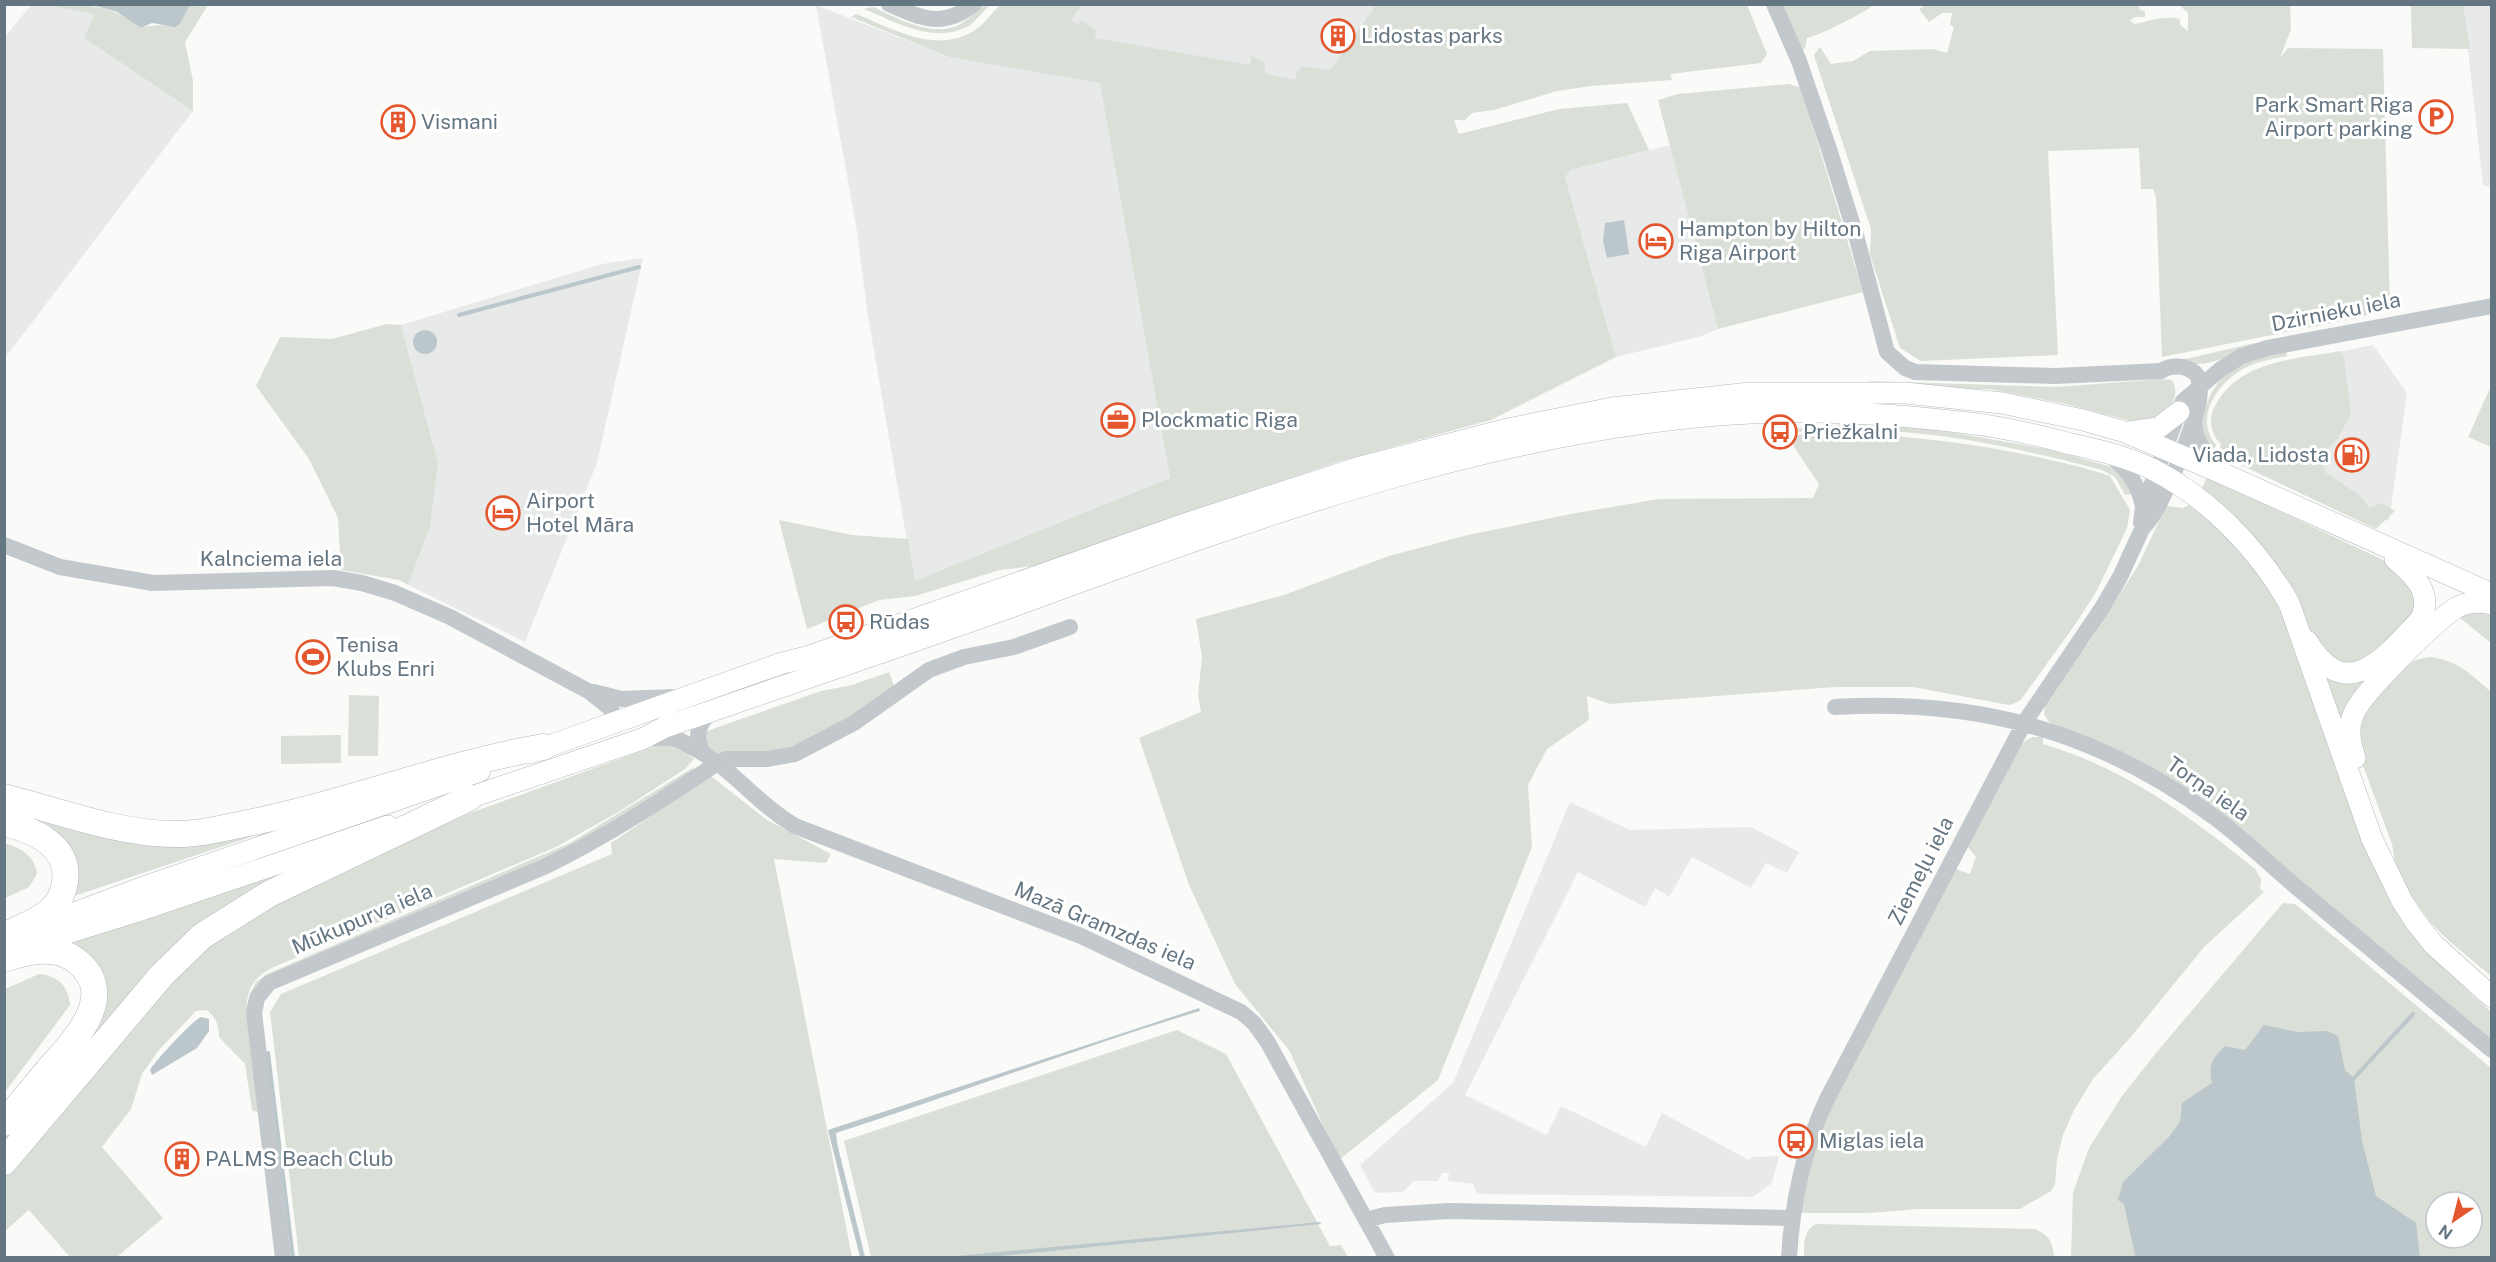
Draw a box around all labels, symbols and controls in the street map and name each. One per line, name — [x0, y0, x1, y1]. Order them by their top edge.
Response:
building icon: Lidostas parks — [1320, 18, 1356, 54]
place label: Lidostas parks — [1361, 23, 1503, 48]
place label: Park Smart Riga Airport parking — [2255, 92, 2413, 141]
parking icon: Park Smart Riga Airport parking — [2418, 99, 2454, 135]
building icon: Vismani — [380, 104, 416, 140]
place label: Vismani — [421, 109, 498, 134]
place label: Hampton by Hilton Riga Airport — [1679, 216, 1861, 265]
hotel icon: Hampton by Hilton Riga Airport — [1638, 223, 1674, 259]
street label: Dzirnieku iela — [2269, 287, 2403, 336]
office icon: Plockmatic Riga — [1100, 402, 1136, 438]
place label: Plockmatic Riga — [1141, 407, 1298, 432]
bus stop icon: Priežkalni — [1762, 414, 1798, 450]
place label: Priežkalni — [1803, 419, 1898, 444]
fuel station icon: Viada, Lidosta — [2334, 437, 2370, 473]
place label: Viada, Lidosta — [2192, 442, 2329, 467]
place label: Airport Hotel Māra — [526, 488, 634, 537]
hotel icon: Airport Hotel Māra — [485, 495, 521, 531]
street label: Kalnciema iela — [200, 546, 342, 571]
bus stop icon: Rūdas — [828, 604, 864, 640]
place label: Rūdas — [869, 609, 930, 634]
place label: Tenisa Klubs Enri — [336, 632, 435, 681]
sports icon: Tenisa Klubs Enri — [295, 639, 331, 675]
street label: Torņa iela — [2162, 751, 2254, 826]
street label: Ziemeļu iela — [1883, 812, 1959, 929]
street label: Mazā Gramzdas iela — [1011, 876, 1200, 975]
street label: Mūkupurva iela — [288, 878, 436, 959]
bus stop icon: Miglas iela — [1778, 1123, 1814, 1159]
place label: Miglas iela — [1819, 1128, 1924, 1153]
building icon: PALMS Beach Club — [164, 1141, 200, 1177]
place label: PALMS Beach Club — [205, 1146, 393, 1171]
north arrow — [2424, 1190, 2484, 1250]
text: N — [2435, 1221, 2456, 1243]

